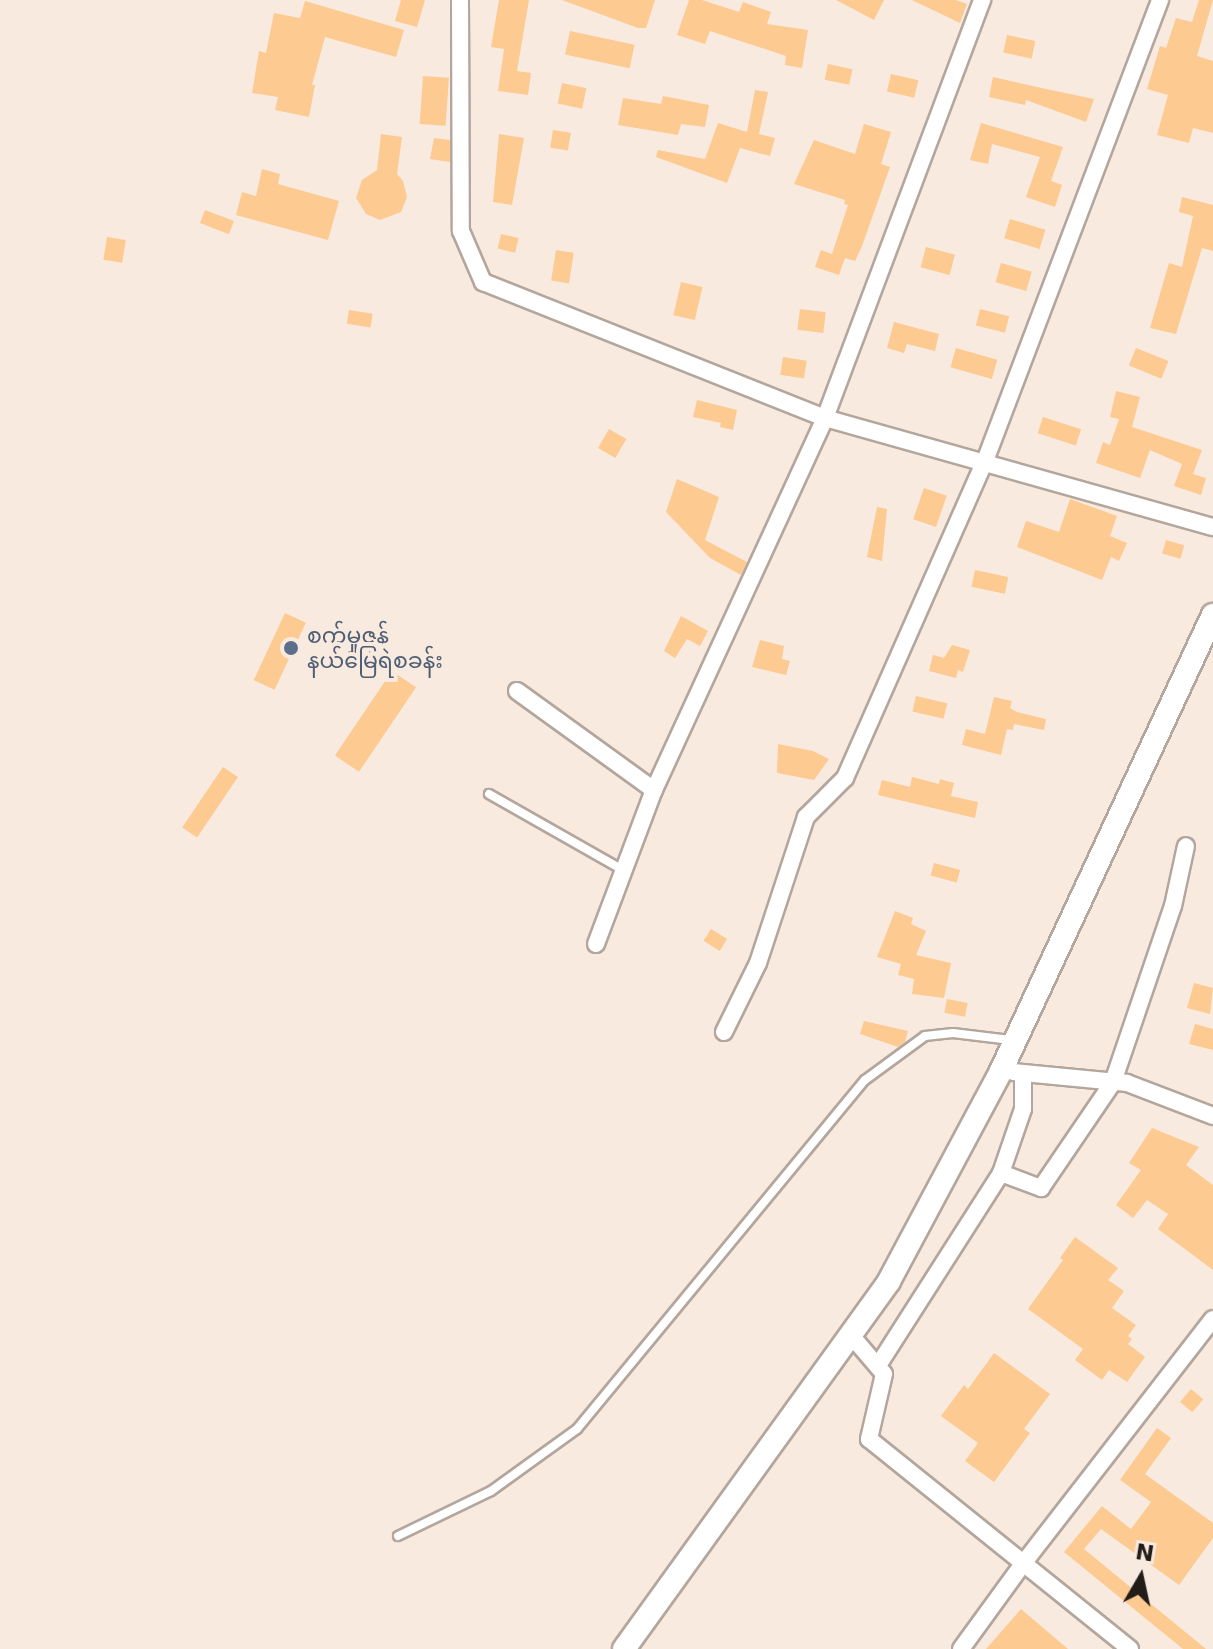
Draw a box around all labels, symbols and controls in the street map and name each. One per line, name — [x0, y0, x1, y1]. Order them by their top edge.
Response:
place label: စက်မှုဇုန် နယ်မြေရဲစခန်း — [307, 622, 443, 674]
marker: စက်မှုဇုန် နယ်မြေရဲစခန်း — [282, 639, 300, 657]
north arrow — [1101, 1537, 1181, 1617]
text: N — [1134, 1539, 1156, 1567]

